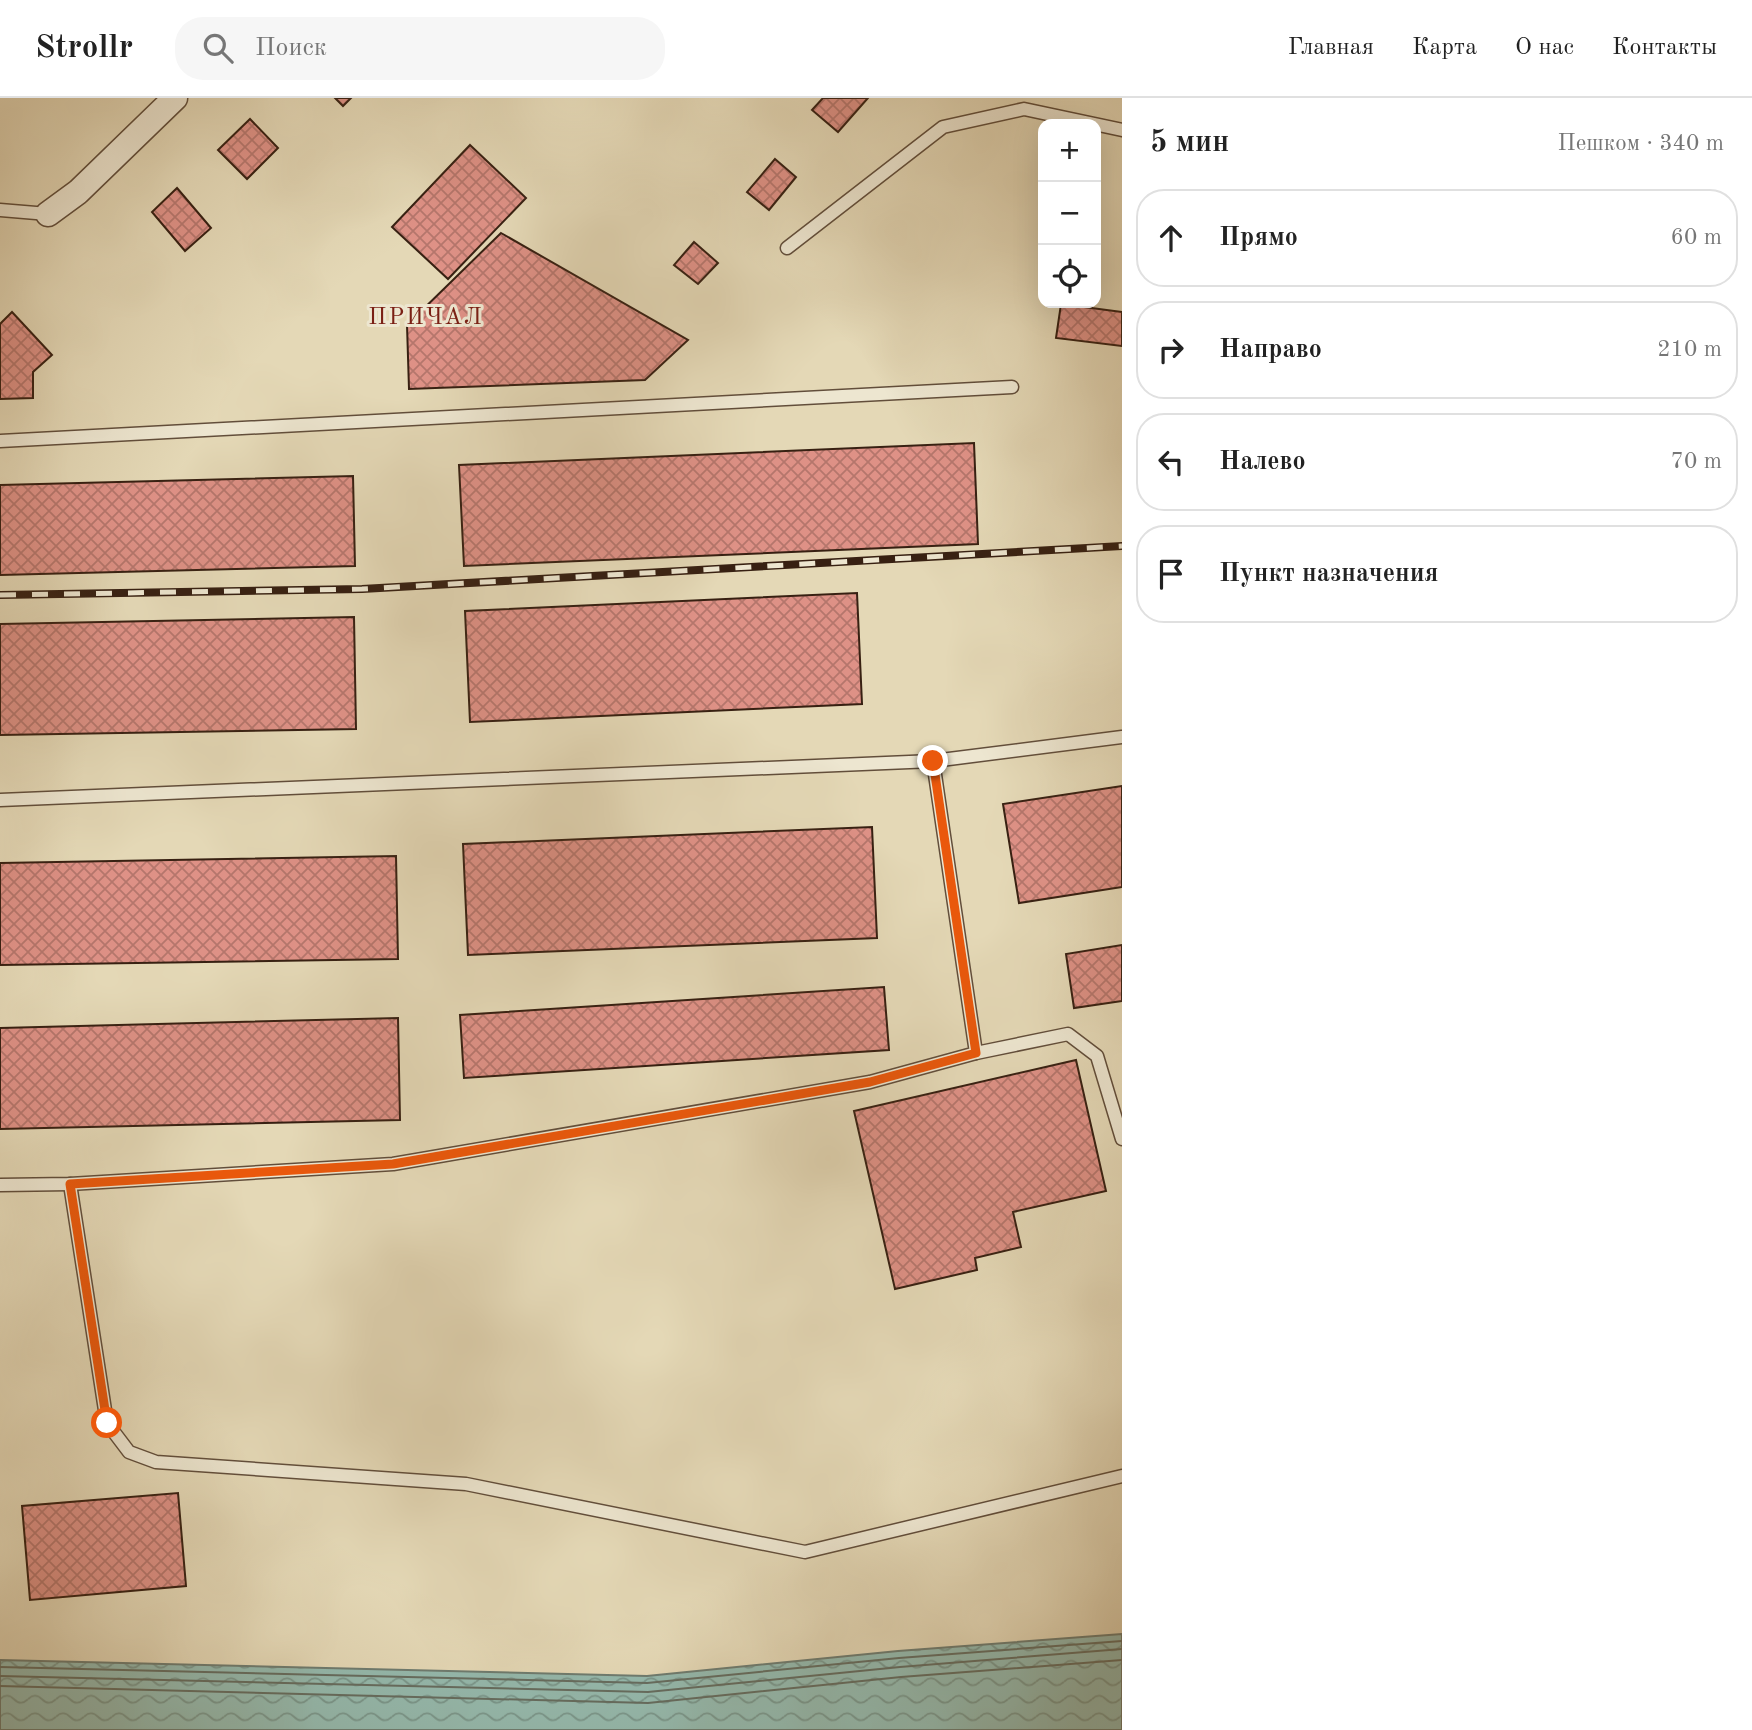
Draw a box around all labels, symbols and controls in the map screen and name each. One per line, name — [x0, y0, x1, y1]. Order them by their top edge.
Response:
search box — [175, 17, 665, 80]
icon: search — [199, 29, 237, 67]
text: Strollr — [35, 32, 133, 65]
text: Поиск — [255, 35, 327, 61]
text: Главная — [1288, 36, 1374, 60]
text: Карта — [1412, 36, 1477, 60]
text: О нас — [1515, 36, 1574, 60]
text: Контакты — [1612, 36, 1717, 60]
map controls — [1038, 119, 1101, 308]
button: + — [1038, 119, 1101, 182]
text: 5 мин — [1150, 128, 1229, 158]
text: Пешком · 340 m — [1558, 132, 1724, 155]
button: − — [1038, 182, 1101, 245]
icon: ahead — [1152, 219, 1190, 257]
text: Прямо — [1219, 225, 1298, 251]
text: 60 m — [1671, 226, 1722, 249]
button: locate — [1038, 245, 1101, 308]
district label: ПРИЧАЛ — [368, 306, 484, 329]
icon: right — [1152, 331, 1190, 369]
text: Направо — [1219, 337, 1322, 363]
text: 210 m — [1657, 338, 1722, 361]
icon: left — [1152, 443, 1190, 481]
text: Налево — [1219, 449, 1306, 475]
text: 70 m — [1671, 450, 1722, 473]
icon: arrive — [1152, 555, 1190, 593]
text: Пункт назначения — [1219, 561, 1438, 587]
route end — [917, 745, 948, 776]
route start — [91, 1407, 122, 1438]

